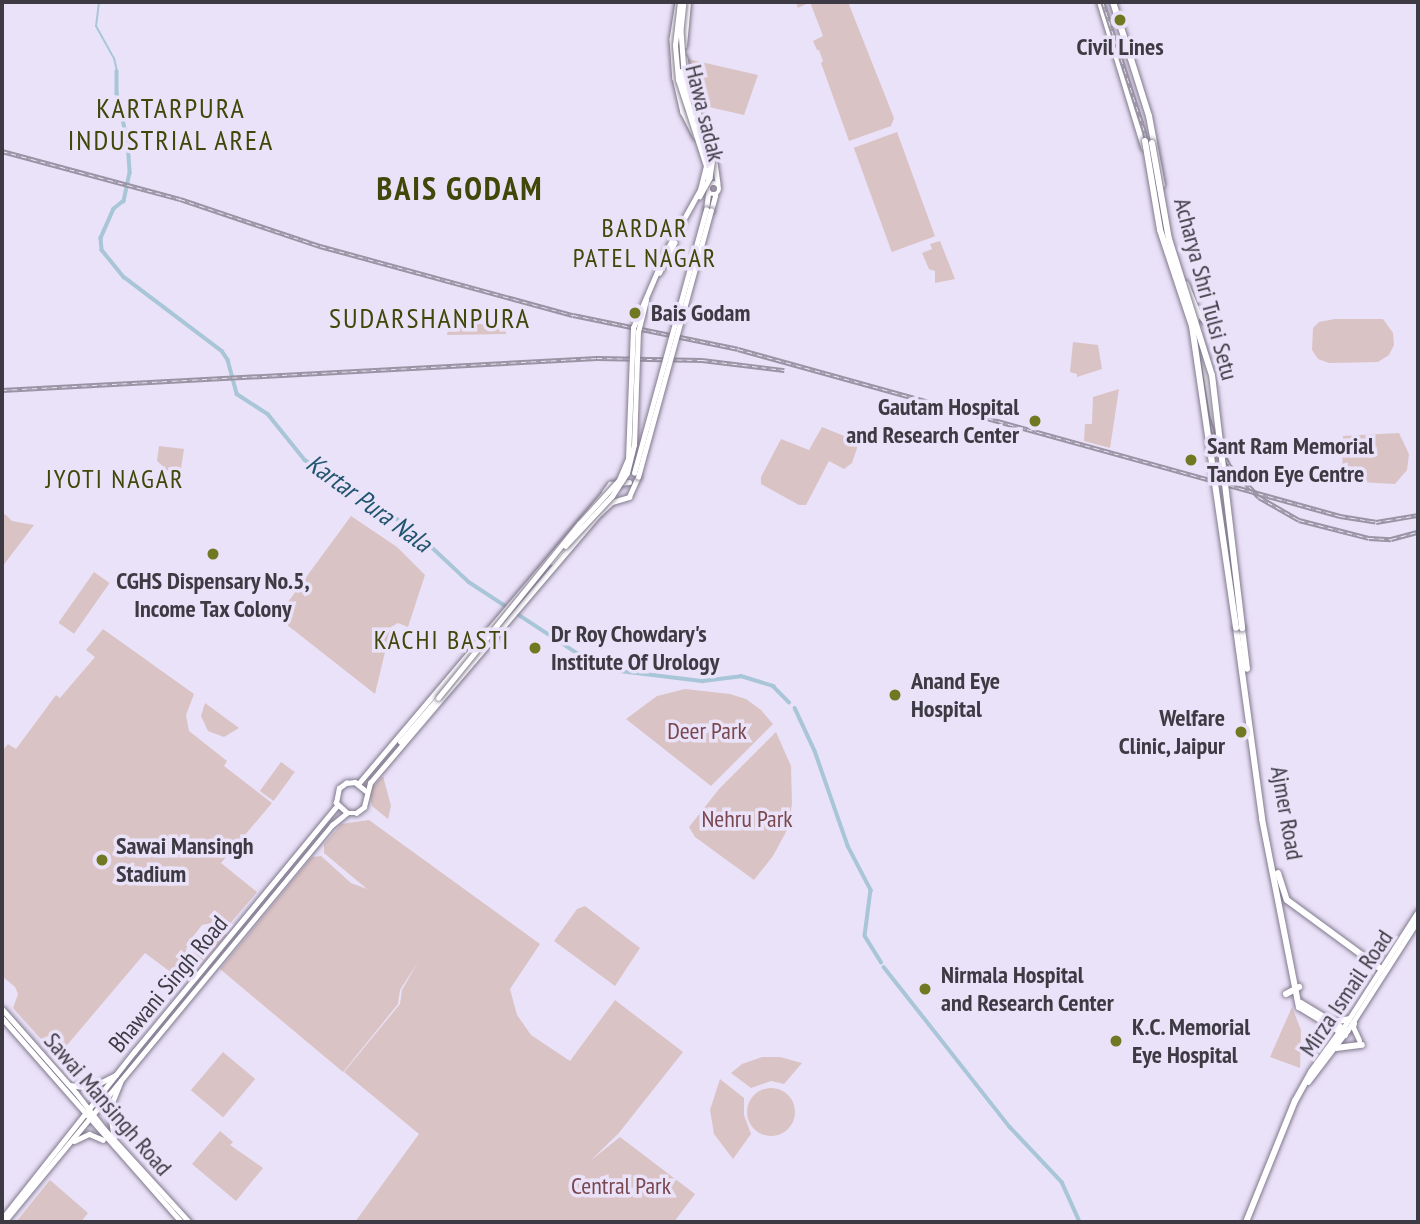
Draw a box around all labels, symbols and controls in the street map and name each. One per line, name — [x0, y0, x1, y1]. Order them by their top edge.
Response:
marker: Civil Lines — [1110, 10, 1130, 30]
place label: Civil Lines — [1076, 33, 1164, 61]
street label: Hawa sadak — [679, 62, 731, 164]
district label: KARTARPURA INDUSTRIAL AREA — [69, 91, 273, 157]
district label: BAIS GODAM — [378, 169, 542, 207]
street label: Acharya Shri Tulsi Setu — [1168, 194, 1244, 384]
district label: BARDAR PATEL NAGAR — [574, 212, 716, 274]
place label: Bais Godam — [651, 299, 751, 327]
district label: SUDARSHANPURA — [331, 301, 529, 335]
marker: Bais Godam — [625, 303, 645, 323]
place label: Gautam Hospital and Research Center — [846, 393, 1019, 449]
marker: Gautam Hospital and Research Center — [1025, 411, 1045, 431]
place label: Sant Ram Memorial Tandon Eye Centre — [1207, 432, 1374, 488]
water label: Kartar Pura Nala — [300, 447, 438, 559]
marker: Sant Ram Memorial Tandon Eye Centre — [1181, 450, 1201, 470]
district label: JYOTI NAGAR — [47, 463, 183, 495]
marker: CGHS Dispensary No.5, Income Tax Colony — [203, 544, 223, 564]
place label: CGHS Dispensary No.5, Income Tax Colony — [116, 567, 310, 623]
place label: Dr Roy Chowdary's Institute Of Urology — [551, 620, 720, 676]
district label: KACHI BASTI — [375, 624, 509, 656]
marker: Dr Roy Chowdary's Institute Of Urology — [525, 638, 545, 658]
place label: Anand Eye Hospital — [911, 667, 1000, 723]
marker: Anand Eye Hospital — [885, 685, 905, 705]
place label: Welfare Clinic, Jaipur — [1117, 704, 1225, 760]
park label: Deer Park — [667, 717, 747, 745]
marker: Welfare Clinic, Jaipur — [1231, 722, 1251, 742]
street label: Ajmer Road — [1265, 764, 1309, 862]
park label: Nehru Park — [701, 805, 793, 833]
place label: Sawai Mansingh Stadium — [116, 832, 254, 888]
marker: Sawai Mansingh Stadium — [94, 852, 110, 868]
street label: Bhawani Singh Road — [103, 910, 233, 1058]
street label: Mirza Ismail Road — [1293, 924, 1399, 1062]
place label: Nirmala Hospital and Research Center — [941, 961, 1114, 1017]
marker: Nirmala Hospital and Research Center — [915, 979, 935, 999]
place label: K.C. Memorial Eye Hospital — [1132, 1013, 1251, 1069]
street label: Sawai Mansingh Road — [38, 1027, 178, 1181]
marker: K.C. Memorial Eye Hospital — [1106, 1031, 1126, 1051]
park label: Central Park — [571, 1172, 671, 1200]

